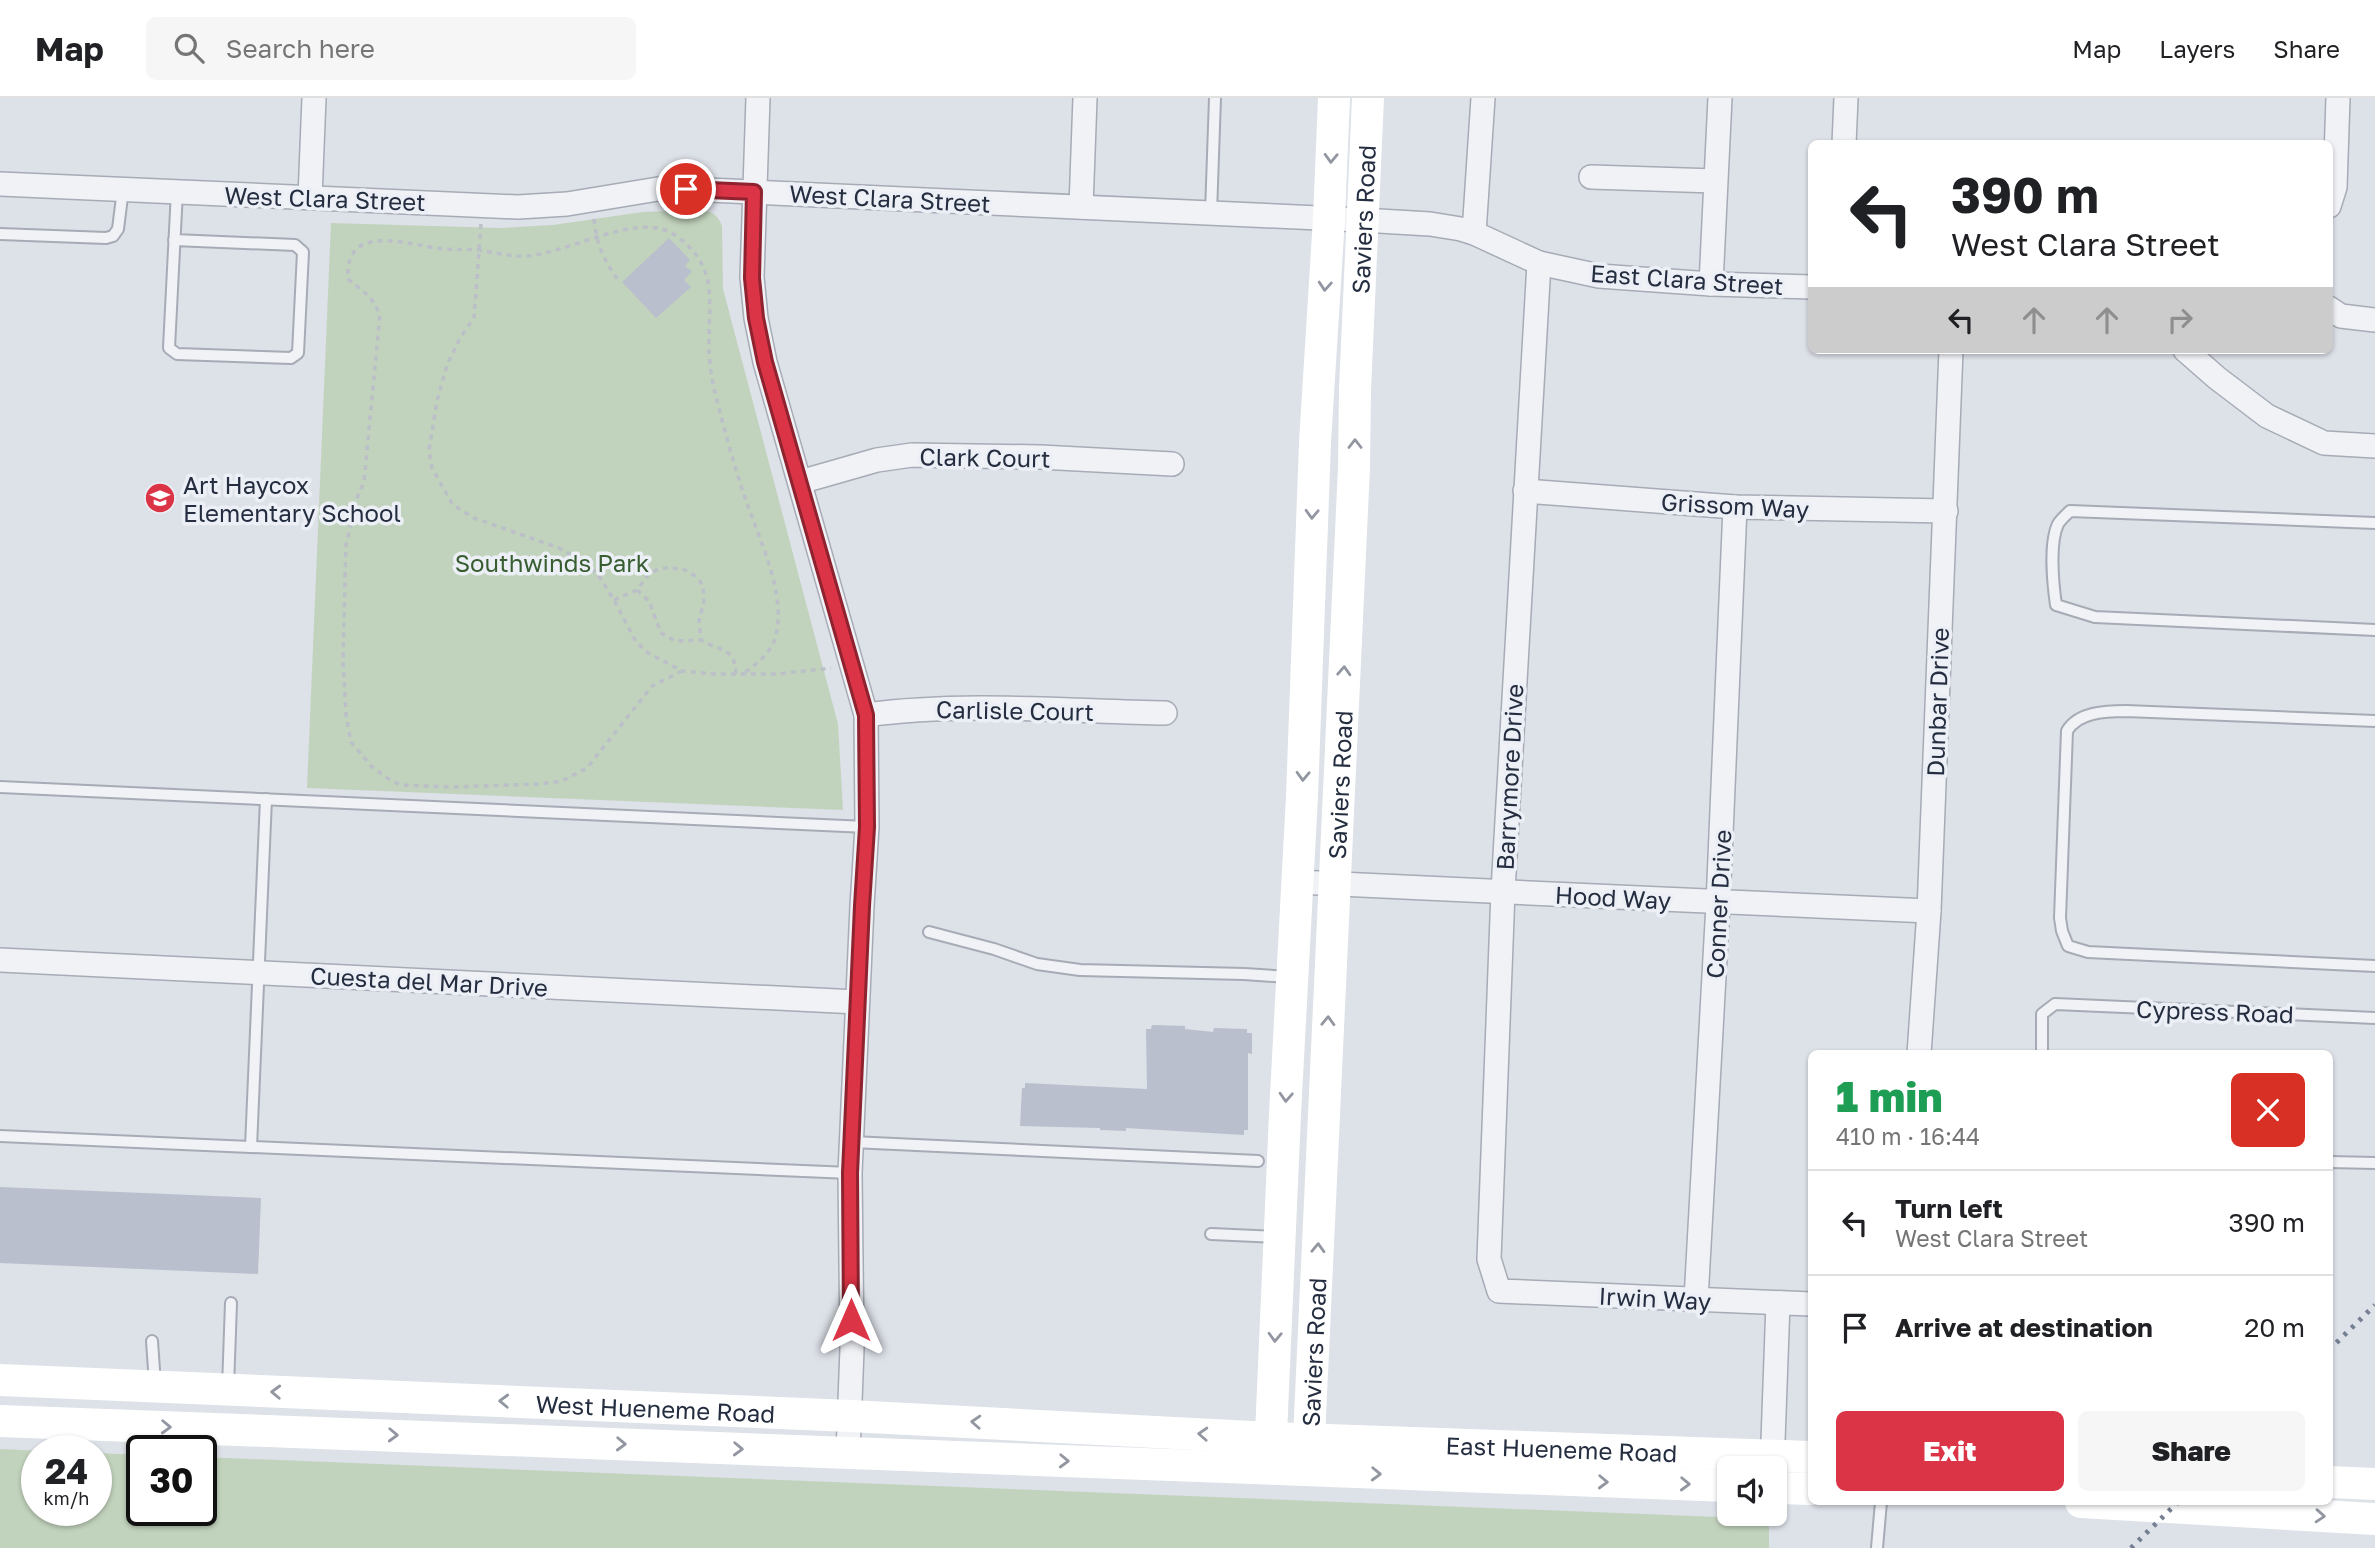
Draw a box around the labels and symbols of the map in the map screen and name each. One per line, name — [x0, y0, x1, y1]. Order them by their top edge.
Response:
street label: Saviers Road — [1345, 144, 1380, 294]
one-way arrow — [1324, 153, 1339, 164]
pin — [656, 159, 716, 219]
street label: West Clara Street — [789, 178, 991, 218]
street label: West Clara Street — [224, 180, 426, 216]
street label: East Clara Street — [1589, 258, 1785, 300]
one-way arrow — [1317, 281, 1332, 292]
one-way arrow — [1347, 438, 1363, 449]
street label: Clark Court — [919, 441, 1051, 473]
place label: Art Haycox Elementary School — [183, 470, 401, 527]
school or university icon: Art Haycox Elementary School — [143, 481, 177, 515]
street label: Grissom Way — [1660, 487, 1810, 523]
one-way arrow — [1305, 508, 1320, 519]
park label: Southwinds Park — [455, 548, 649, 577]
street label: Dunbar Drive — [1920, 627, 1954, 777]
one-way arrow — [1336, 665, 1351, 676]
street label: Barrymore Drive — [1490, 683, 1528, 871]
street label: Carlisle Court — [936, 694, 1094, 726]
street label: Saviers Road — [1321, 710, 1357, 860]
one-way arrow — [1295, 771, 1310, 782]
street label: Conner Drive — [1700, 829, 1736, 979]
street label: Hood Way — [1554, 879, 1672, 915]
street label: Cuesta del Mar Drive — [309, 960, 549, 1002]
street label: Cypress Road — [2136, 994, 2294, 1028]
one-way arrow — [1320, 1015, 1335, 1026]
one-way arrow — [1278, 1092, 1293, 1103]
one-way arrow — [1311, 1242, 1326, 1253]
street label: Saviers Road — [1295, 1277, 1331, 1427]
street label: Irwin Way — [1598, 1281, 1712, 1315]
position arrow — [814, 1283, 888, 1357]
one-way arrow — [1268, 1332, 1283, 1343]
one-way arrow — [271, 1384, 282, 1399]
street label: West Hueneme Road — [535, 1388, 776, 1427]
one-way arrow — [498, 1394, 509, 1409]
one-way arrow — [970, 1415, 981, 1430]
one-way arrow — [161, 1419, 172, 1434]
one-way arrow — [1197, 1427, 1208, 1442]
one-way arrow — [388, 1428, 399, 1443]
street label: East Hueneme Road — [1445, 1430, 1678, 1467]
speed limit sign: 30 — [126, 1435, 217, 1526]
one-way arrow — [616, 1437, 627, 1452]
one-way arrow — [733, 1441, 744, 1456]
one-way arrow — [1059, 1453, 1069, 1469]
one-way arrow — [1371, 1466, 1382, 1481]
one-way arrow — [1598, 1474, 1609, 1489]
one-way arrow — [1680, 1477, 1691, 1492]
one-way arrow — [2315, 1508, 2326, 1523]

